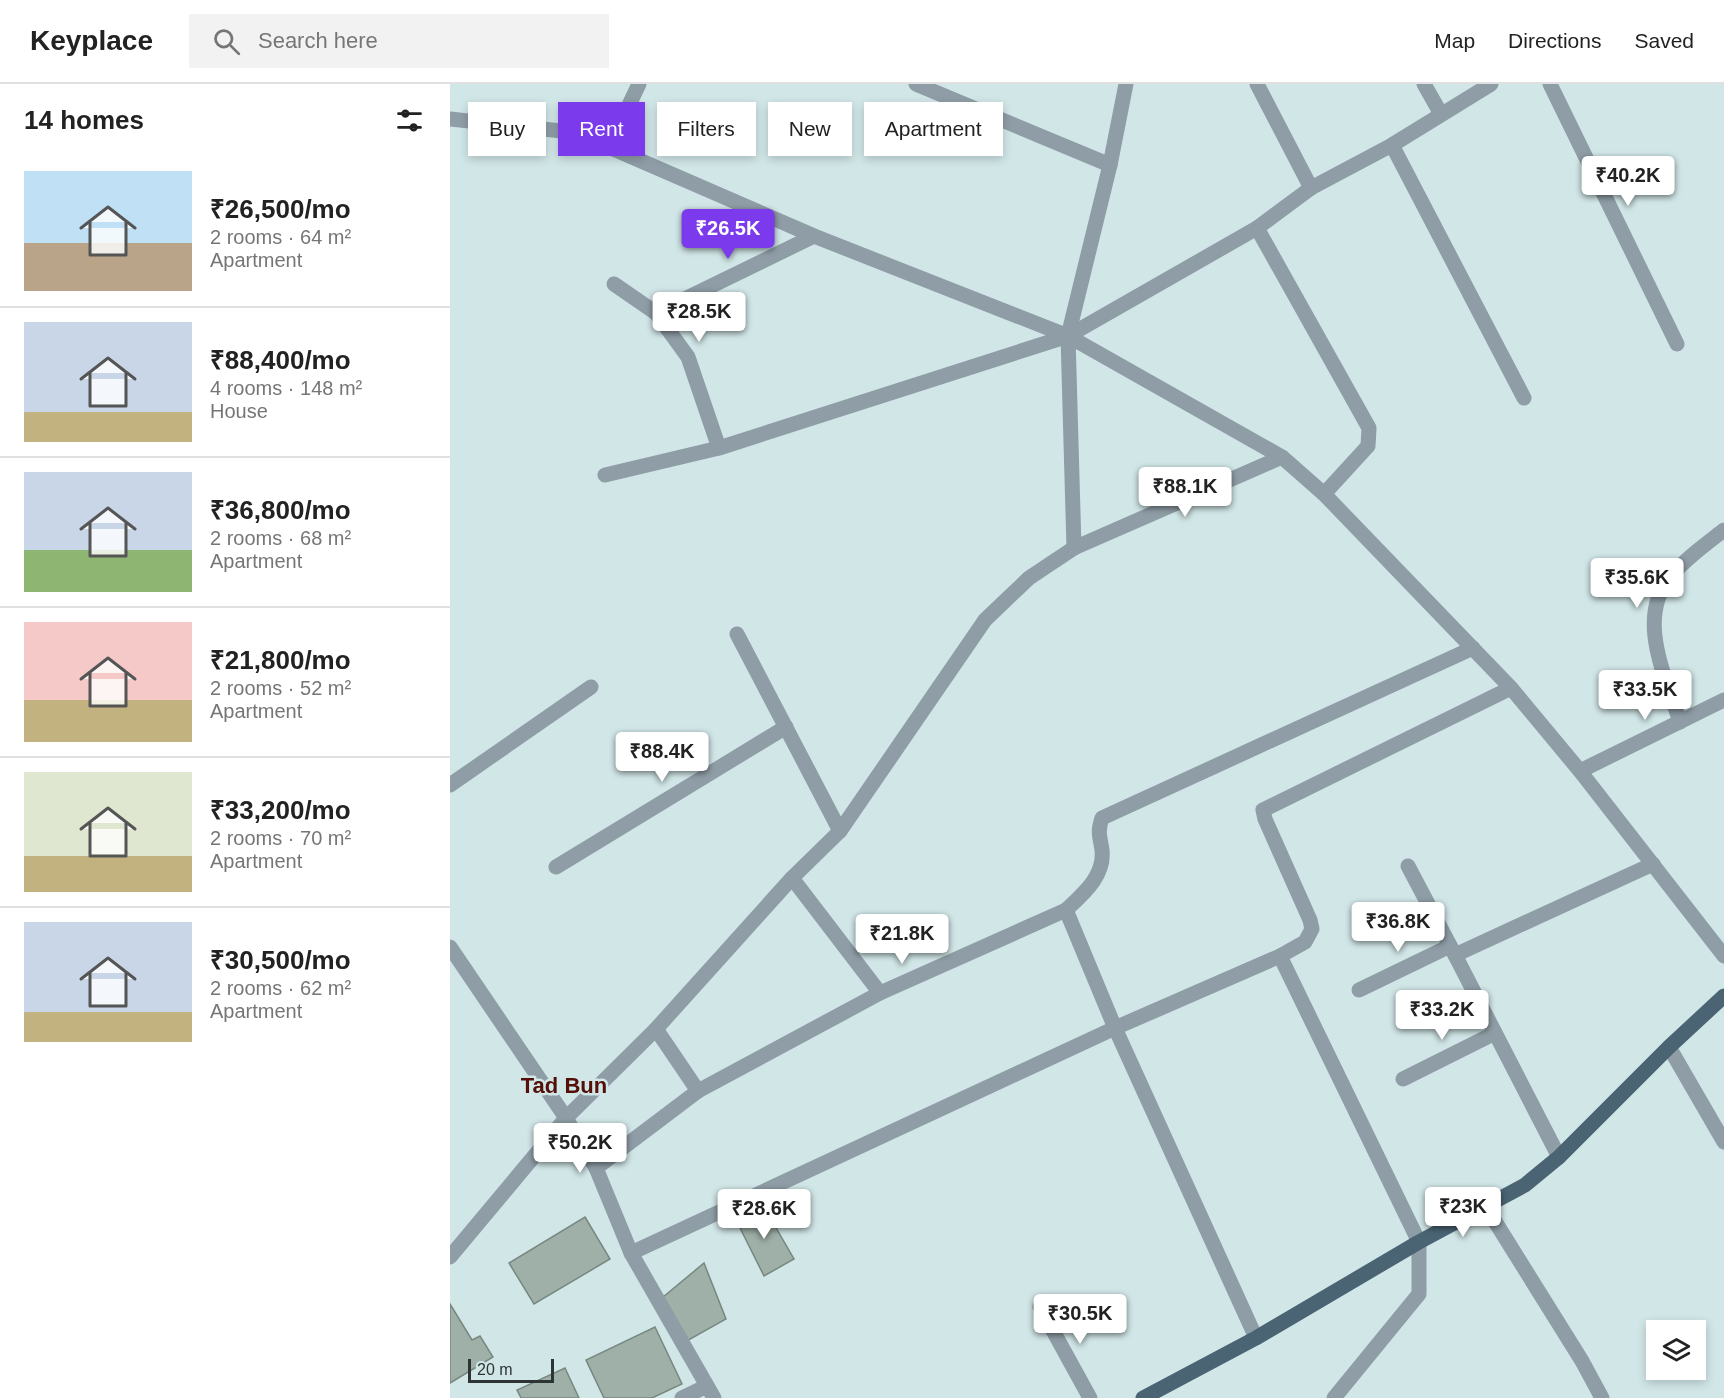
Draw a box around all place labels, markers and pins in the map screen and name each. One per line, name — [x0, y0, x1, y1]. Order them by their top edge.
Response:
pin: ₹40.2K — [1579, 156, 1677, 207]
pin: ₹26.5K — [679, 209, 777, 260]
pin: ₹28.5K — [650, 292, 748, 343]
pin: ₹88.1K — [1136, 467, 1234, 518]
pin: ₹35.6K — [1588, 558, 1686, 609]
pin: ₹33.5K — [1596, 670, 1694, 721]
pin: ₹88.4K — [613, 732, 711, 783]
pin: ₹36.8K — [1349, 902, 1447, 953]
pin: ₹21.8K — [853, 914, 951, 965]
pin: ₹33.2K — [1393, 990, 1491, 1041]
pin: ₹50.2K — [531, 1123, 629, 1174]
pin: ₹23K — [1427, 1187, 1499, 1238]
pin: ₹28.6K — [715, 1189, 813, 1240]
pin: ₹30.5K — [1031, 1294, 1129, 1345]

